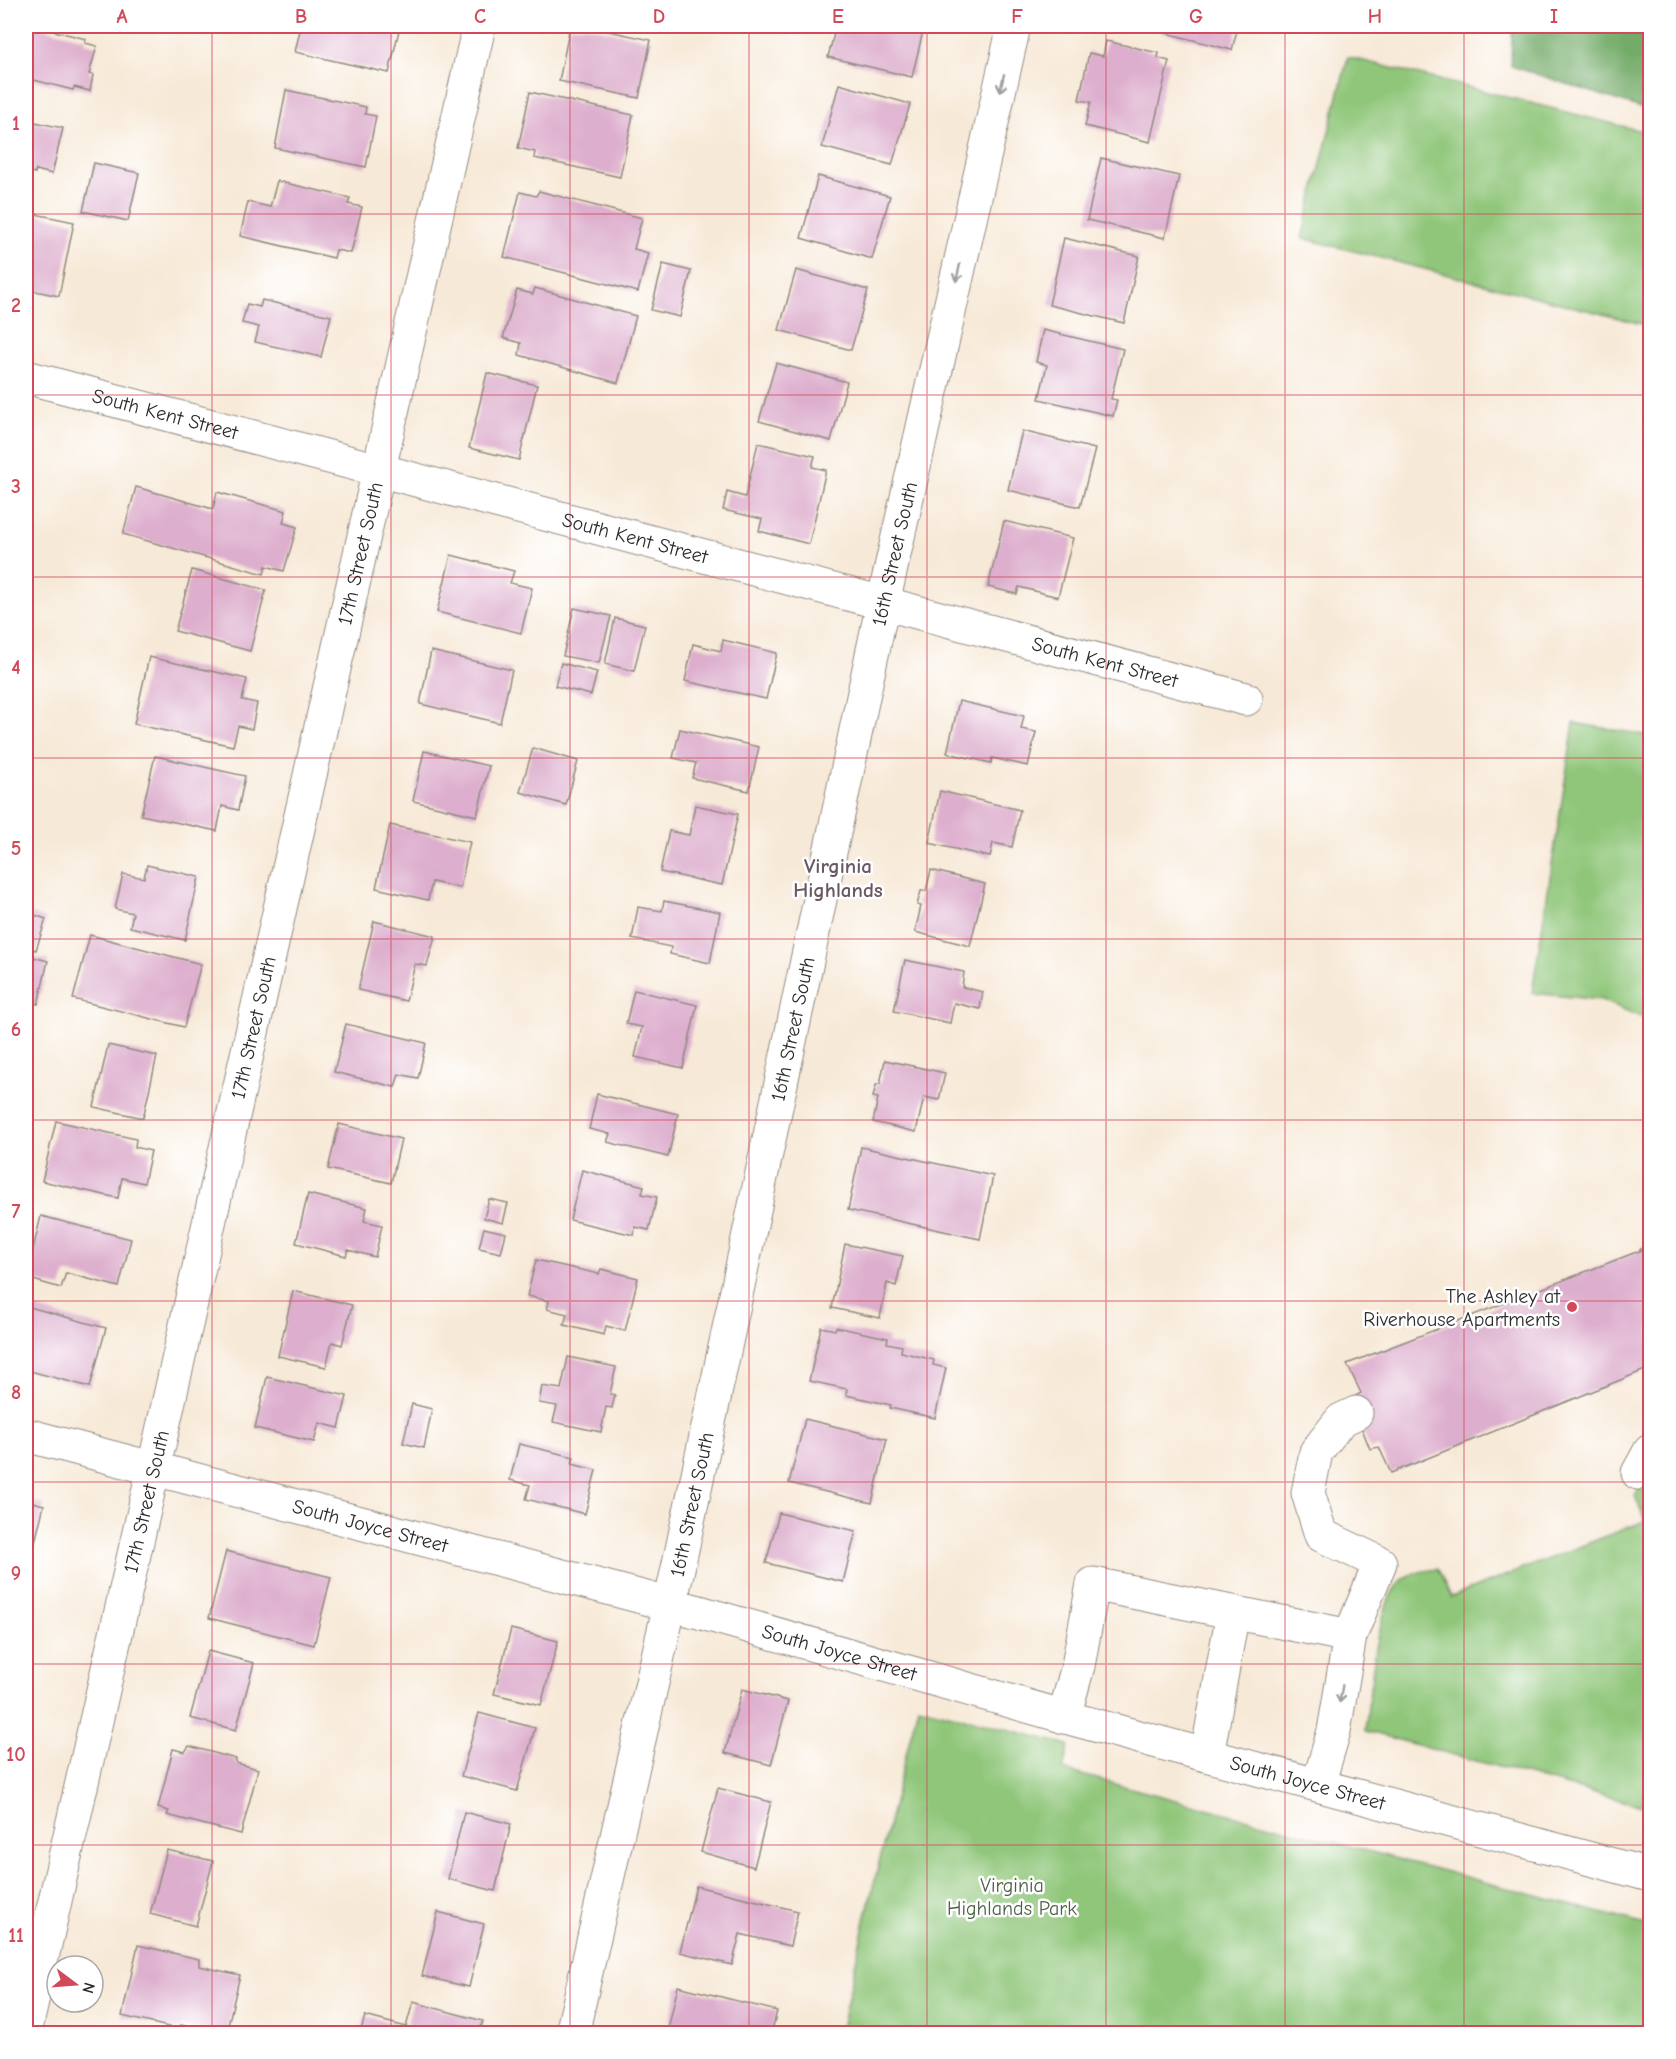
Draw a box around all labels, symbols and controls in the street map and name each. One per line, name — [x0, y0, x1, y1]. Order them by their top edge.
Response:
text: A — [116, 5, 128, 28]
text: B — [295, 5, 307, 28]
text: C — [474, 5, 486, 28]
text: D — [653, 5, 665, 28]
text: E — [832, 5, 844, 28]
text: F — [1011, 5, 1023, 28]
text: G — [1189, 5, 1203, 28]
text: H — [1368, 5, 1382, 28]
text: I — [1550, 5, 1558, 28]
one-way arrow — [995, 73, 1007, 92]
text: 1 — [12, 112, 20, 135]
one-way arrow — [952, 263, 964, 282]
text: 2 — [11, 294, 21, 317]
street label: South Kent Street — [90, 384, 242, 445]
text: 3 — [11, 475, 21, 498]
street label: 17th Street South — [333, 480, 388, 627]
street label: 16th Street South — [867, 480, 922, 628]
street label: South Kent Street — [560, 508, 712, 569]
street label: South Kent Street — [1030, 632, 1182, 693]
text: 4 — [11, 656, 21, 679]
text: 5 — [11, 837, 21, 860]
district label: Virginia Highlands — [793, 854, 883, 902]
street label: 17th Street South — [226, 954, 281, 1101]
street label: 16th Street South — [767, 955, 820, 1103]
text: 6 — [11, 1018, 21, 1041]
text: 7 — [12, 1200, 21, 1223]
place label: The Ashley at Riverhouse Apartments — [1363, 1285, 1561, 1331]
marker: The Ashley at Riverhouse Apartments — [1565, 1300, 1579, 1314]
text: 8 — [11, 1381, 21, 1404]
street label: 17th Street South — [119, 1428, 174, 1575]
street label: 16th Street South — [666, 1430, 719, 1579]
street label: South Joyce Street — [290, 1495, 452, 1558]
text: 9 — [11, 1562, 21, 1585]
street label: South Joyce Street — [759, 1620, 921, 1686]
one-way arrow — [1335, 1683, 1346, 1703]
text: 10 — [6, 1743, 26, 1766]
street label: South Joyce Street — [1227, 1751, 1389, 1815]
park label: Virginia Highlands Park — [947, 1874, 1077, 1920]
text: 11 — [8, 1924, 24, 1947]
north arrow — [45, 1954, 105, 2014]
text: N — [78, 1980, 99, 1995]

